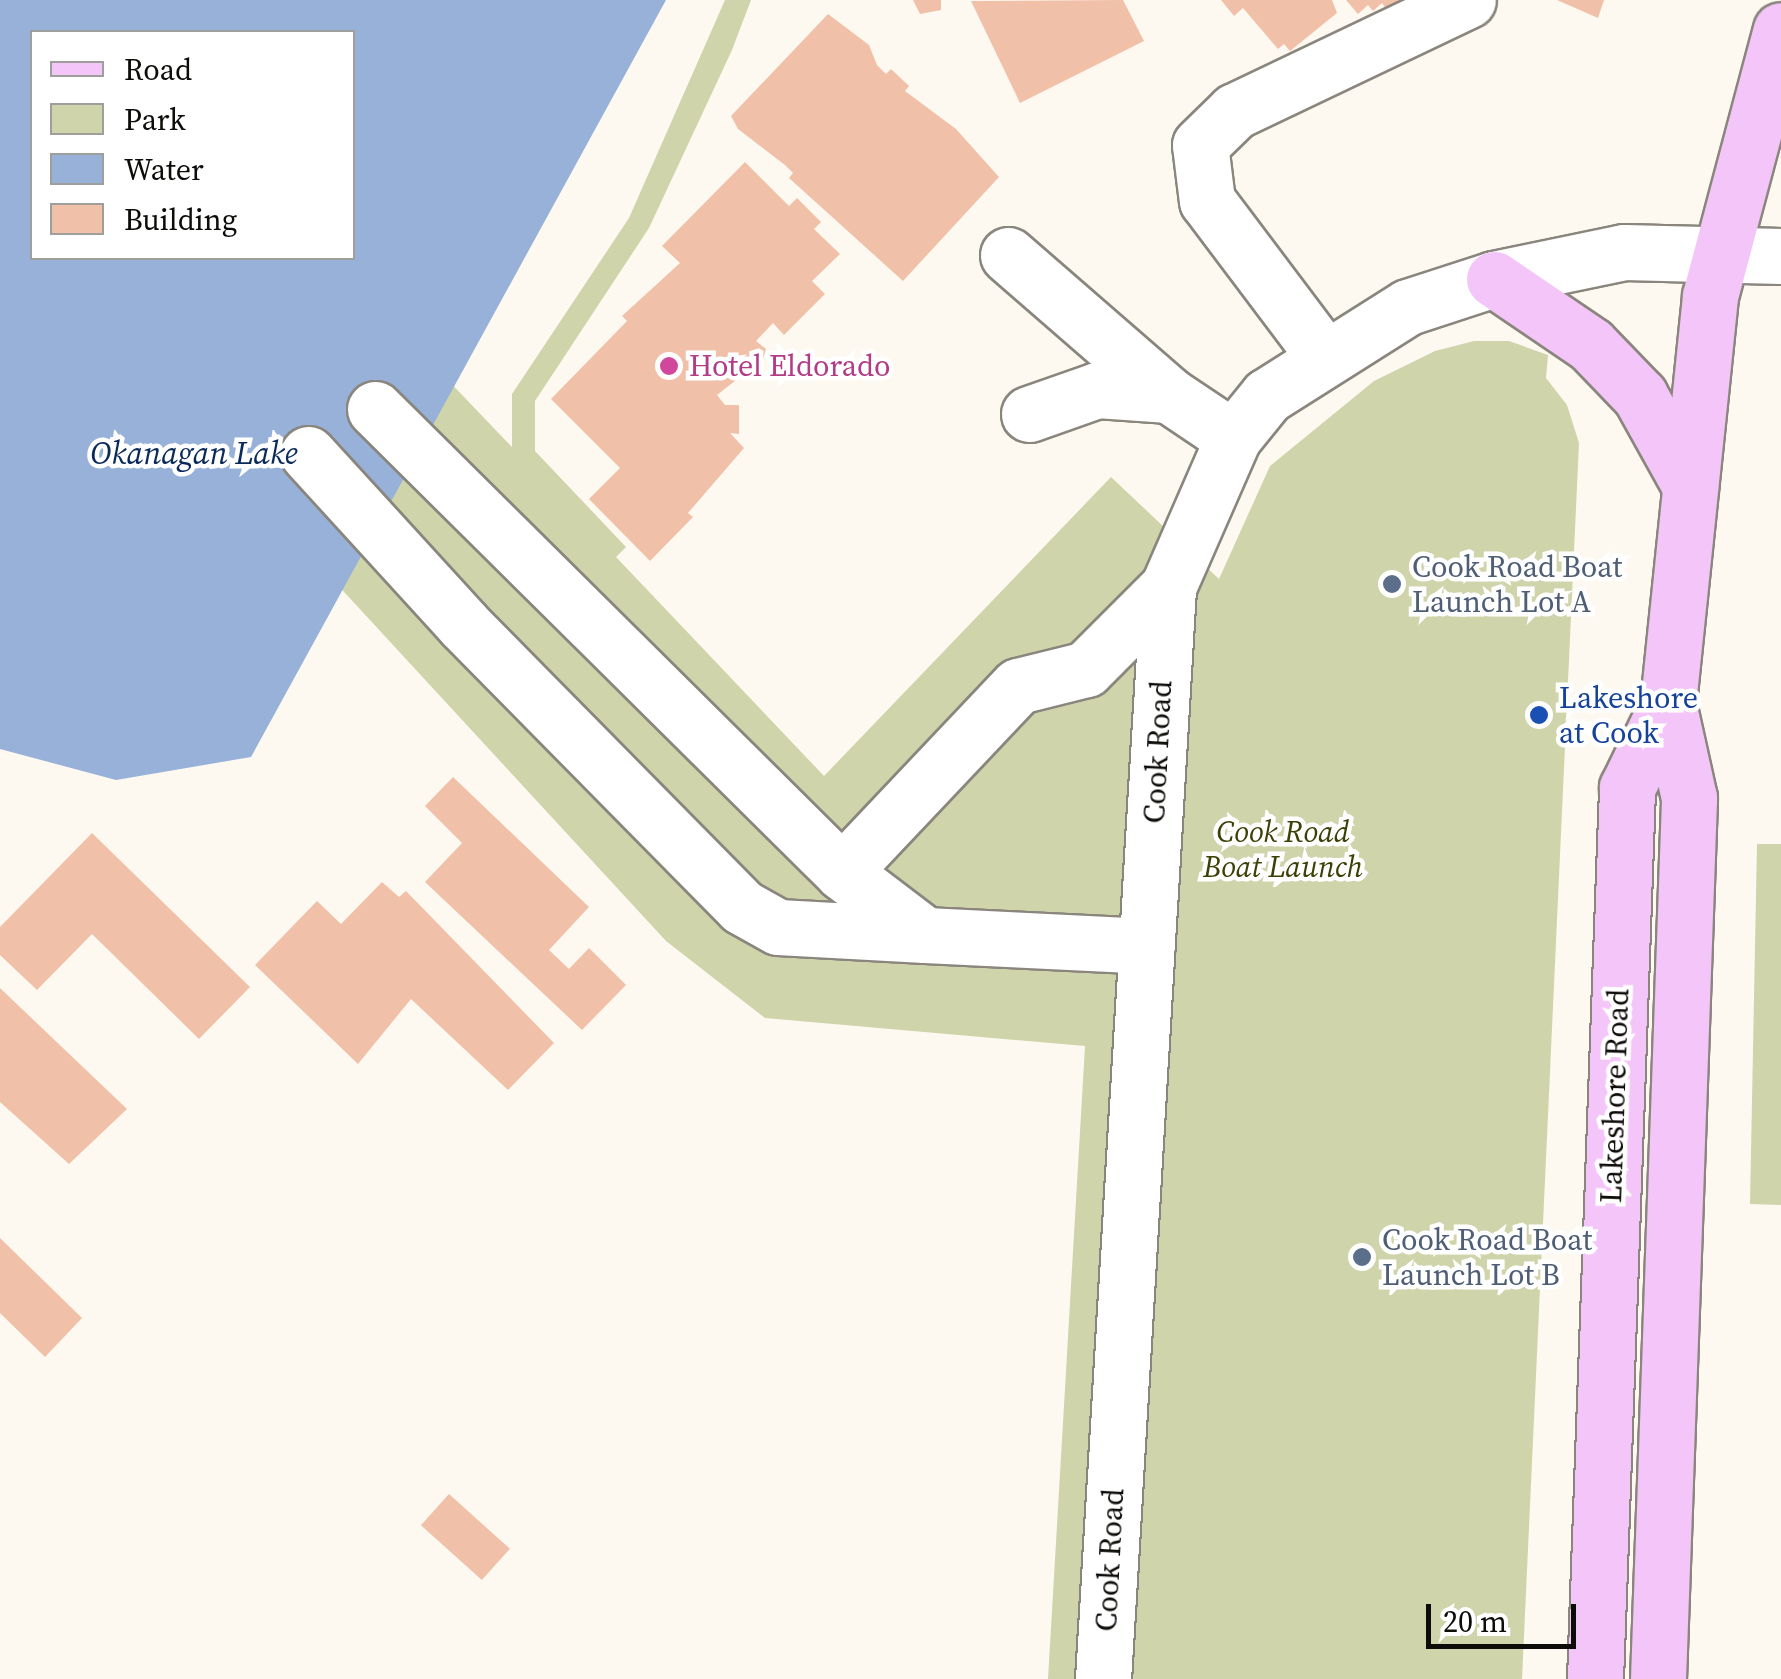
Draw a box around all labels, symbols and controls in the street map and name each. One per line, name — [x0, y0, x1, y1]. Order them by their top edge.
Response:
legend — [30, 30, 355, 260]
text: Road — [124, 49, 192, 90]
text: Park — [124, 99, 186, 140]
text: Water — [124, 149, 204, 190]
text: Building — [124, 199, 237, 240]
place label: Hotel Eldorado — [689, 348, 891, 384]
marker: Hotel Eldorado — [658, 355, 680, 377]
water label: Okanagan Lake — [90, 434, 298, 472]
place label: Cook Road Boat Launch Lot A — [1412, 549, 1622, 620]
marker: Cook Road Boat Launch Lot A — [1381, 573, 1403, 595]
street label: Cook Road — [1136, 680, 1180, 824]
place label: Lakeshore at Cook — [1559, 680, 1698, 750]
marker: Lakeshore at Cook — [1528, 704, 1550, 726]
park label: Cook Road Boat Launch — [1203, 814, 1363, 884]
street label: Lakeshore Road — [1593, 988, 1637, 1204]
place label: Cook Road Boat Launch Lot B — [1382, 1222, 1592, 1292]
marker: Cook Road Boat Launch Lot B — [1351, 1246, 1373, 1268]
street label: Cook Road — [1088, 1488, 1132, 1632]
scale bar — [1431, 1584, 1581, 1646]
text: 20 m — [1443, 1601, 1507, 1642]

